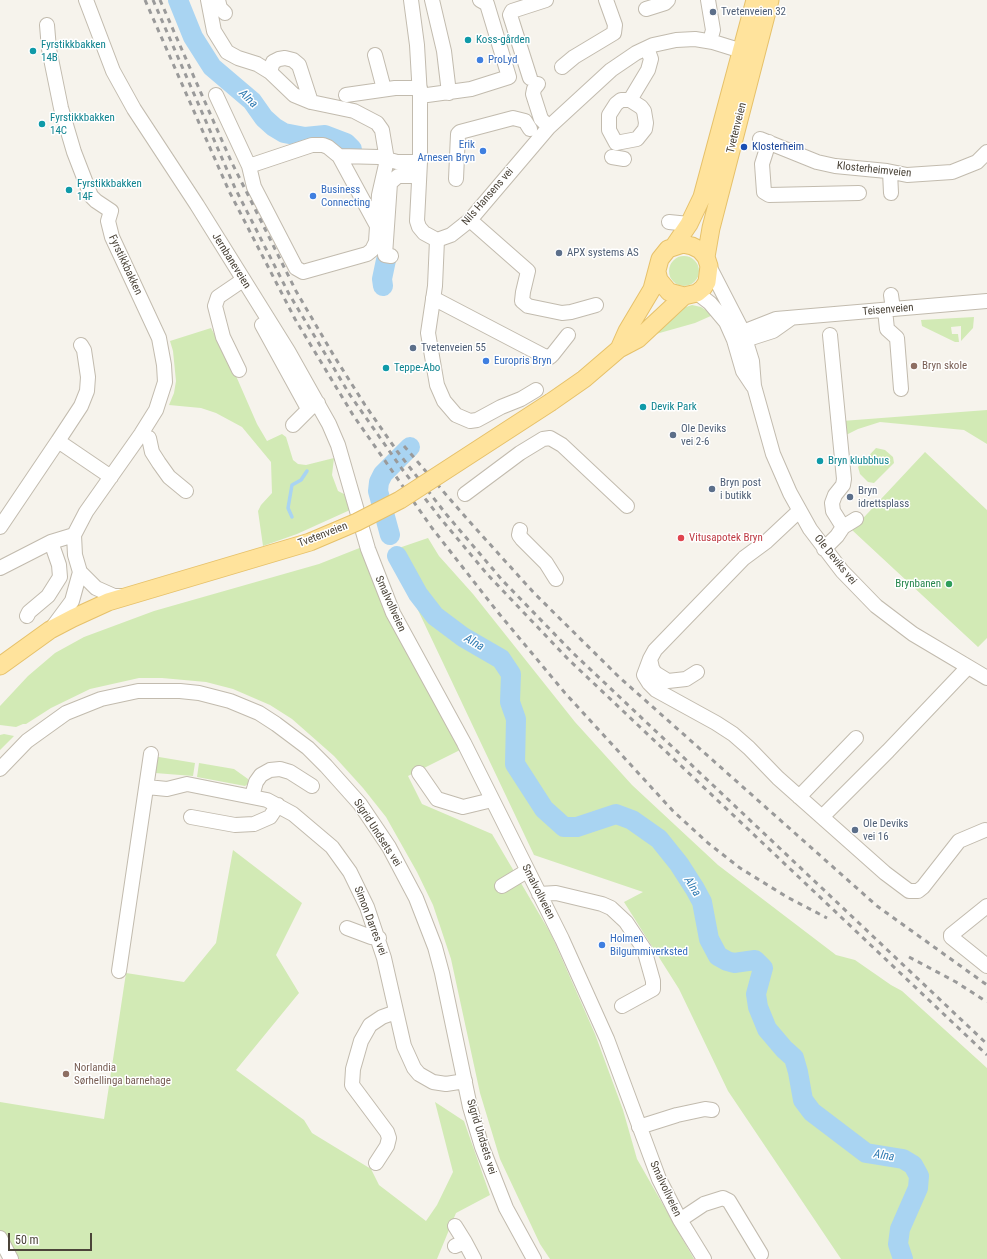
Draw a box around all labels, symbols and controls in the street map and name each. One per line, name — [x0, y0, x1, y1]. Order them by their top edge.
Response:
place label: Tvetenveien 32 — [721, 5, 786, 19]
marker: Tvetenveien 32 — [708, 7, 718, 17]
place label: Koss-gården — [476, 33, 530, 47]
marker: Koss-gården — [463, 35, 473, 45]
place label: Fyrstikkbakken 14B — [41, 38, 106, 64]
marker: Fyrstikkbakken 14B — [28, 46, 38, 56]
place label: ProLyd — [488, 53, 517, 67]
marker: ProLyd — [475, 55, 485, 65]
water label: Alna — [236, 87, 260, 111]
street label: Tvetenveien — [724, 101, 750, 155]
place label: Fyrstikkbakken 14C — [50, 111, 115, 137]
marker: Fyrstikkbakken 14C — [37, 119, 47, 129]
place label: Erik Arnesen Bryn — [417, 138, 475, 164]
place label: Klosterheim — [752, 140, 804, 154]
marker: Klosterheim — [739, 142, 749, 152]
marker: Erik Arnesen Bryn — [478, 146, 488, 156]
street label: Klosterheimveien — [836, 160, 912, 180]
street label: Nils Hansens vei — [459, 165, 517, 229]
place label: Fyrstikkbakken 14F — [77, 177, 142, 203]
place label: Business Connecting — [321, 183, 370, 209]
marker: Fyrstikkbakken 14F — [64, 185, 74, 195]
marker: Business Connecting — [308, 191, 318, 201]
street label: Jernbaneveien — [209, 231, 253, 291]
street label: Fyrstikkbakken — [105, 233, 145, 297]
place label: APX systems AS — [567, 246, 639, 260]
marker: APX systems AS — [554, 248, 564, 258]
street label: Teisenveien — [862, 301, 914, 319]
place label: Tvetenveien 55 — [421, 341, 486, 355]
marker: Tvetenveien 55 — [408, 343, 418, 353]
place label: Europris Bryn — [494, 354, 552, 368]
marker: Europris Bryn — [481, 356, 491, 366]
place label: Bryn skole — [922, 359, 967, 373]
place label: Teppe-Abo — [394, 361, 440, 375]
marker: Bryn skole — [909, 361, 919, 371]
marker: Teppe-Abo — [381, 363, 391, 373]
place label: Devik Park — [651, 400, 697, 414]
marker: Devik Park — [638, 402, 648, 412]
place label: Ole Deviks vei 2-6 — [681, 422, 726, 448]
marker: Ole Deviks vei 2-6 — [668, 430, 678, 440]
place label: Bryn klubbhus — [828, 454, 889, 468]
marker: Bryn klubbhus — [815, 456, 825, 466]
place label: Bryn post i butikk — [720, 476, 761, 502]
marker: Bryn post i butikk — [707, 484, 717, 494]
place label: Bryn idrettsplass — [858, 484, 909, 510]
marker: Bryn idrettsplass — [845, 492, 855, 502]
street label: Tvetenveien — [297, 520, 349, 550]
place label: Vitusapotek Bryn — [689, 531, 763, 545]
street label: Ole Deviks vei — [811, 532, 859, 588]
marker: Vitusapotek Bryn — [676, 533, 686, 543]
street label: Smalvollveien — [372, 574, 408, 634]
place label: Brynbanen — [895, 577, 941, 591]
marker: Brynbanen — [944, 579, 954, 589]
water label: Alna — [461, 632, 487, 654]
street label: Sigrid Undsets vei — [350, 797, 404, 869]
place label: Ole Deviks vei 16 — [863, 817, 908, 843]
marker: Ole Deviks vei 16 — [850, 825, 860, 835]
street label: Smalvollveien — [519, 862, 557, 922]
water label: Alna — [680, 874, 704, 900]
street label: Simon Darres vei — [351, 885, 389, 957]
place label: Holmen Bilgummiverksted — [610, 932, 688, 958]
marker: Holmen Bilgummiverksted — [597, 940, 607, 950]
place label: Norlandia Sørhellinga barnehage — [74, 1061, 171, 1087]
marker: Norlandia Sørhellinga barnehage — [61, 1069, 71, 1079]
street label: Sigrid Undsets vei — [463, 1098, 499, 1176]
water label: Alna — [873, 1147, 895, 1165]
street label: Smalvollveien — [646, 1159, 684, 1219]
scale bar — [10, 1225, 94, 1251]
text: 50 m — [15, 1233, 39, 1247]

